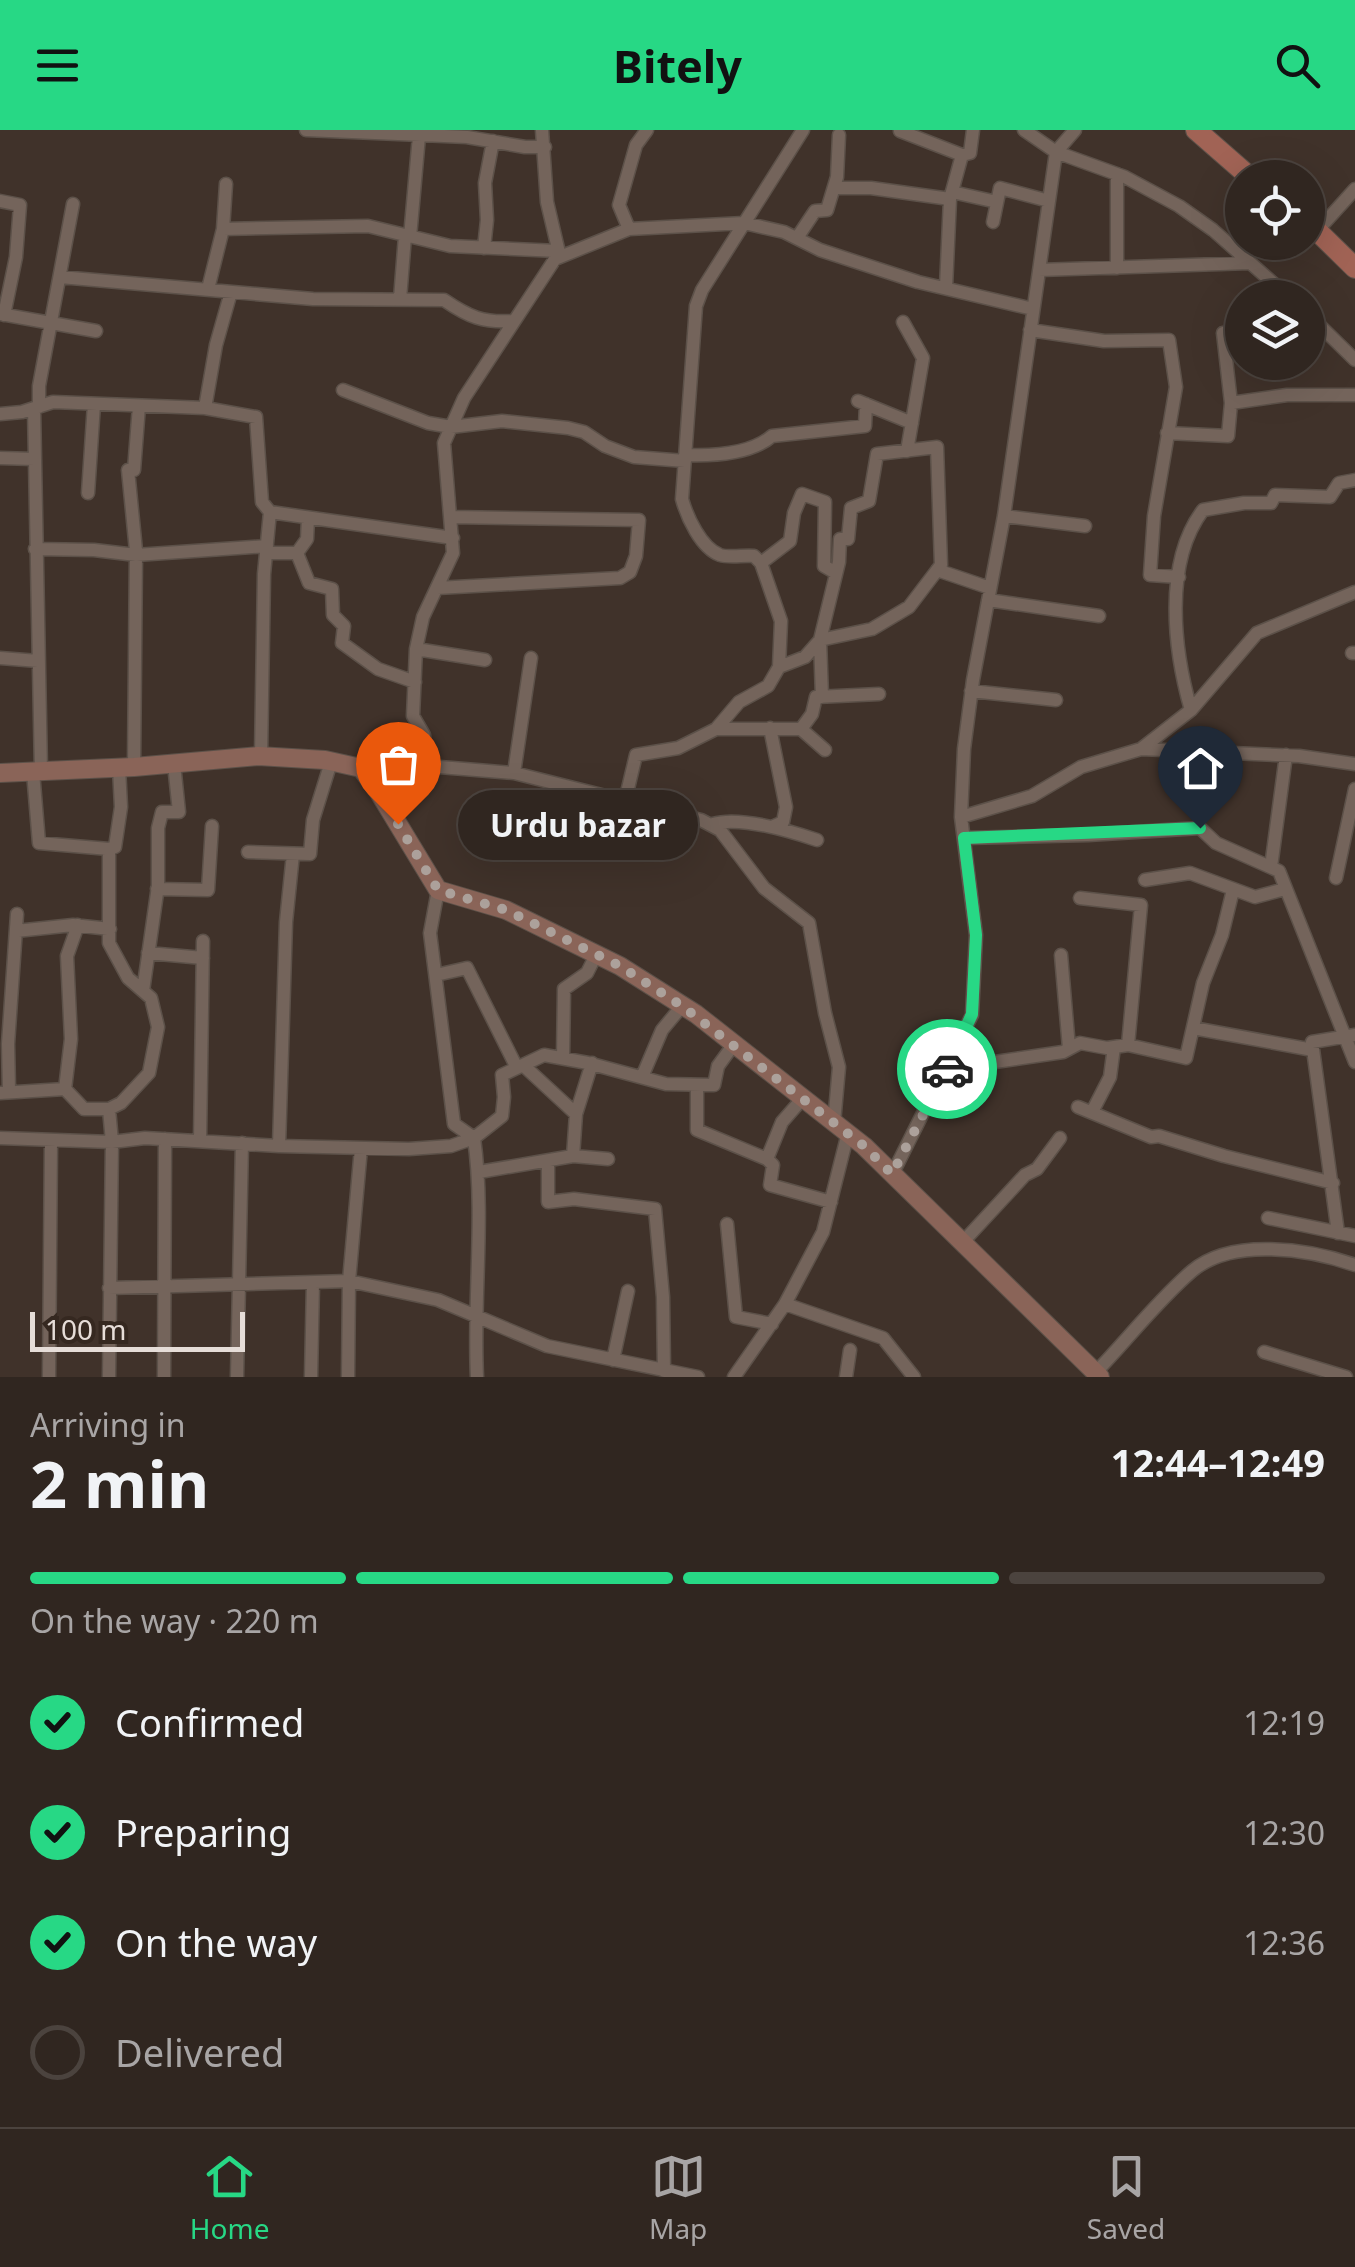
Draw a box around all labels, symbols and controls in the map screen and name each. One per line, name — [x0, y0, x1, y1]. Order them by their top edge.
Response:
text: Bitely — [613, 35, 742, 96]
icon: menu — [30, 38, 85, 93]
icon: search — [1270, 38, 1325, 93]
map controls — [1225, 160, 1325, 380]
button: locate — [1225, 160, 1325, 260]
button: layers — [1225, 280, 1325, 380]
pin — [356, 722, 441, 825]
pin — [1158, 726, 1243, 829]
icon: bag — [371, 737, 426, 792]
icon: home — [1173, 741, 1228, 796]
callout: Urdu bazar — [458, 789, 698, 859]
text: Urdu bazar — [490, 803, 666, 846]
courier — [897, 1019, 997, 1119]
icon: car — [920, 1042, 975, 1097]
scale bar — [30, 1307, 245, 1352]
text: 100 m — [45, 1310, 127, 1348]
text: Arriving in — [30, 1403, 185, 1446]
text: 12:44–12:49 — [1111, 1436, 1325, 1488]
text: 2 min — [30, 1439, 209, 1527]
text: On the way · 220 m — [30, 1599, 319, 1642]
icon: check — [30, 1695, 85, 1750]
text: Confirmed — [115, 1696, 304, 1748]
text: 12:19 — [1243, 1701, 1325, 1744]
icon: check — [30, 1805, 85, 1860]
text: Preparing — [115, 1806, 291, 1858]
text: 12:30 — [1243, 1811, 1325, 1854]
icon: check — [30, 1915, 85, 1970]
text: On the way — [115, 1916, 317, 1968]
text: 12:36 — [1243, 1921, 1325, 1964]
text: Delivered — [115, 2026, 284, 2078]
tab: Home — [190, 2149, 269, 2247]
tab: Map — [649, 2149, 707, 2247]
tab: Saved — [1087, 2149, 1165, 2247]

